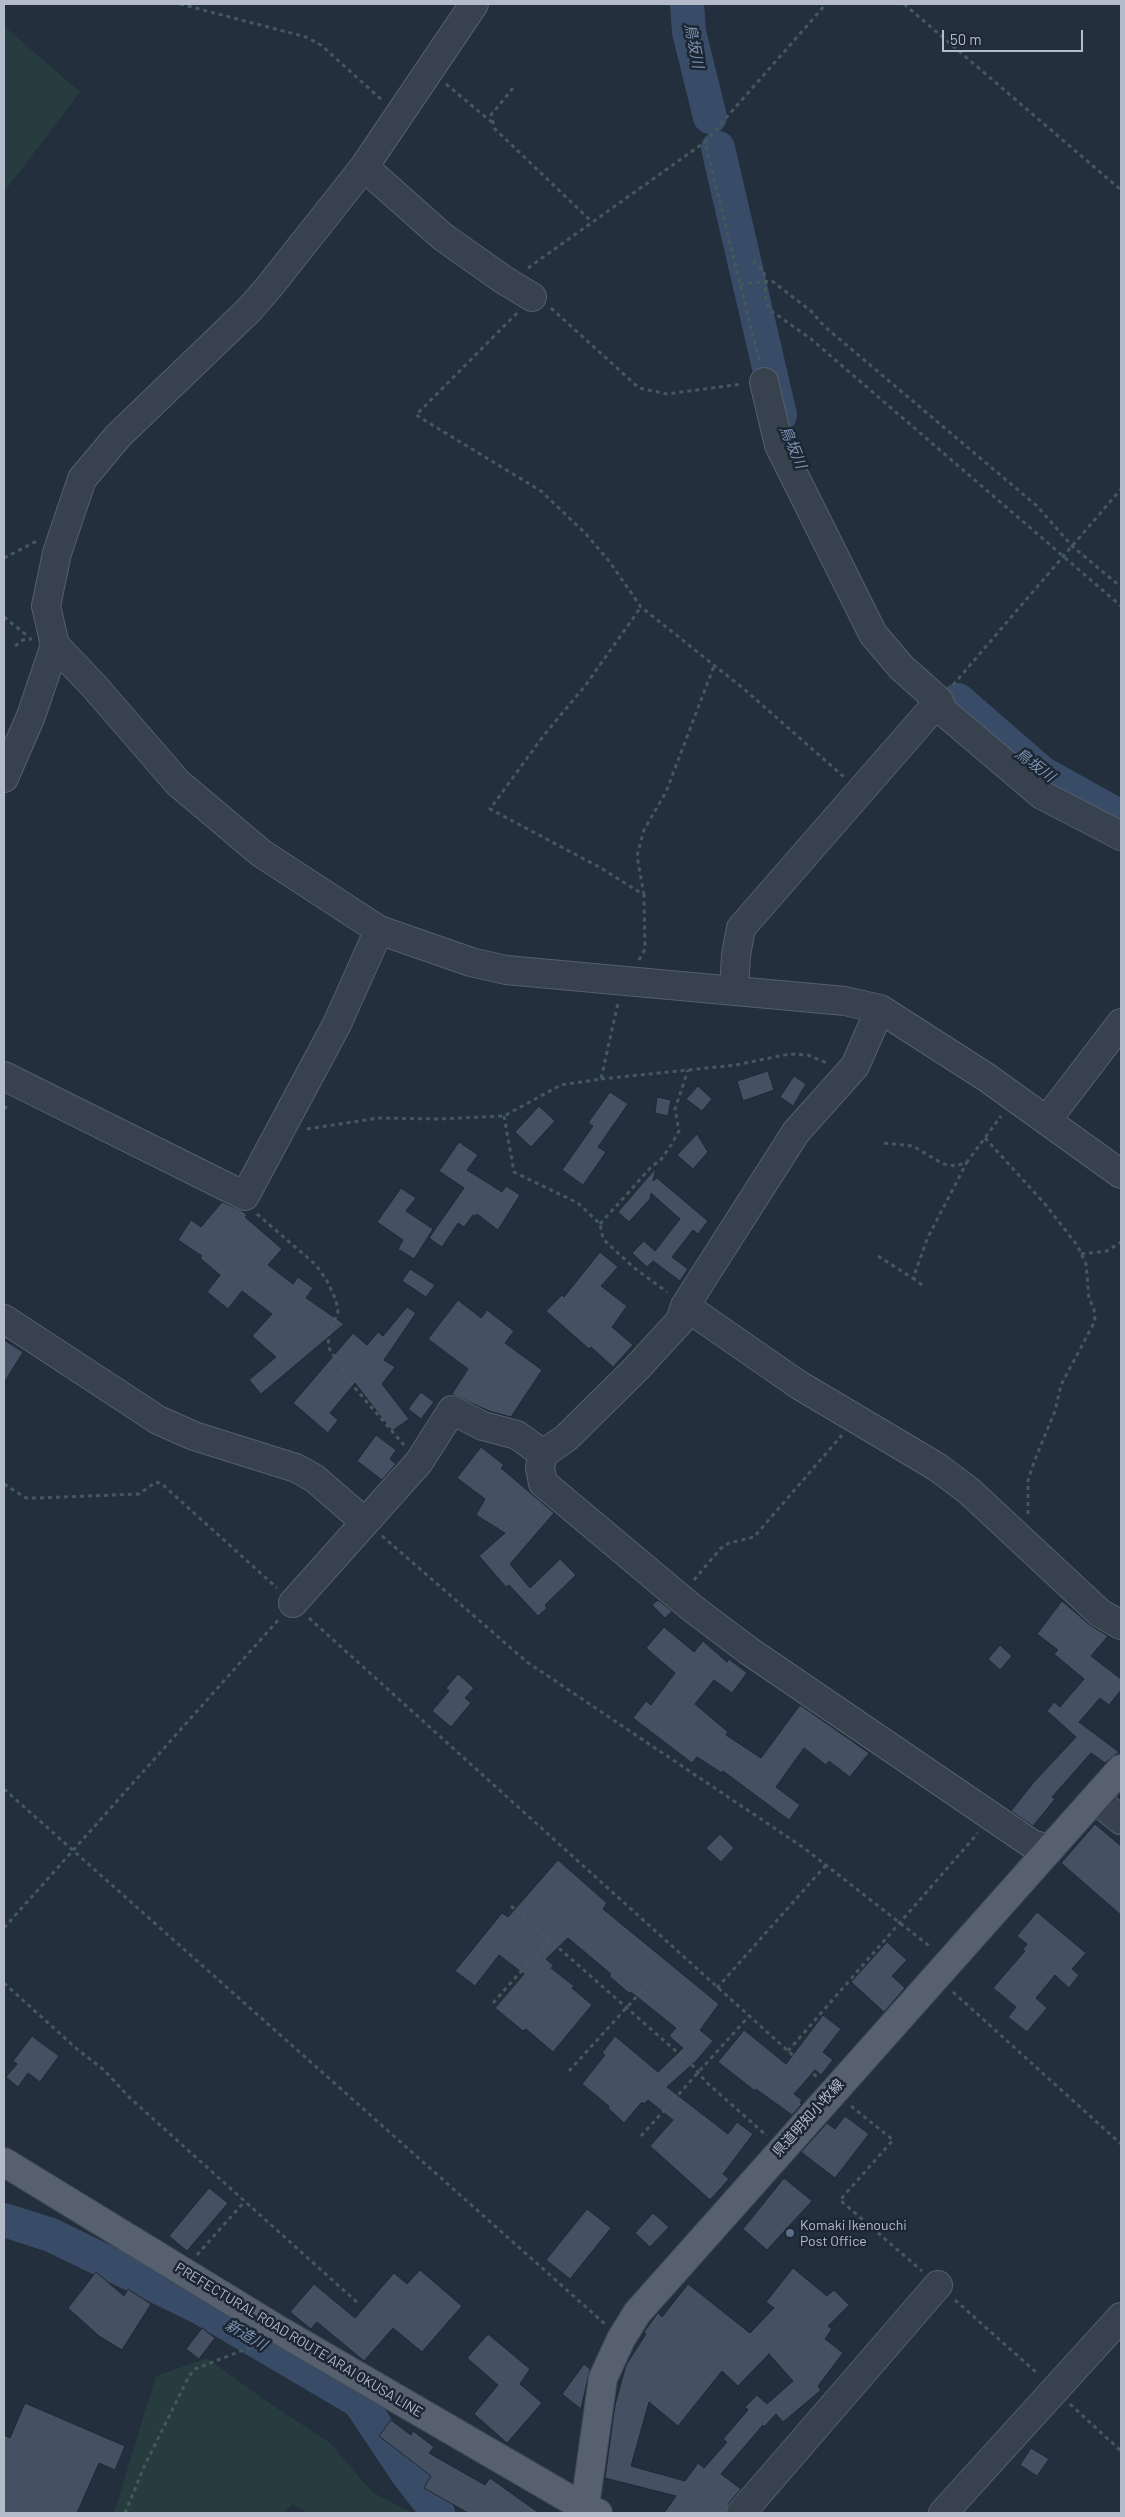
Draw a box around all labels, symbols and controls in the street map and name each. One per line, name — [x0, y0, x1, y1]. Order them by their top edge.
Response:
scale bar — [945, 20, 1086, 52]
water label: 鳥坂川 — [681, 22, 707, 70]
text: 50 m — [950, 30, 982, 48]
water label: 鳥坂川 — [776, 423, 810, 471]
water label: 鳥坂川 — [1012, 744, 1058, 786]
street label: 県道明知小牧線 — [769, 2076, 847, 2160]
place label: Komaki Ikenouchi Post Office — [800, 2217, 907, 2250]
marker: Komaki Ikenouchi Post Office — [784, 2227, 796, 2239]
street label: PREFECTURAL ROAD ROUTE ARAI OKUSA LINE — [172, 2259, 426, 2421]
water label: 新造川 — [222, 2316, 270, 2354]

